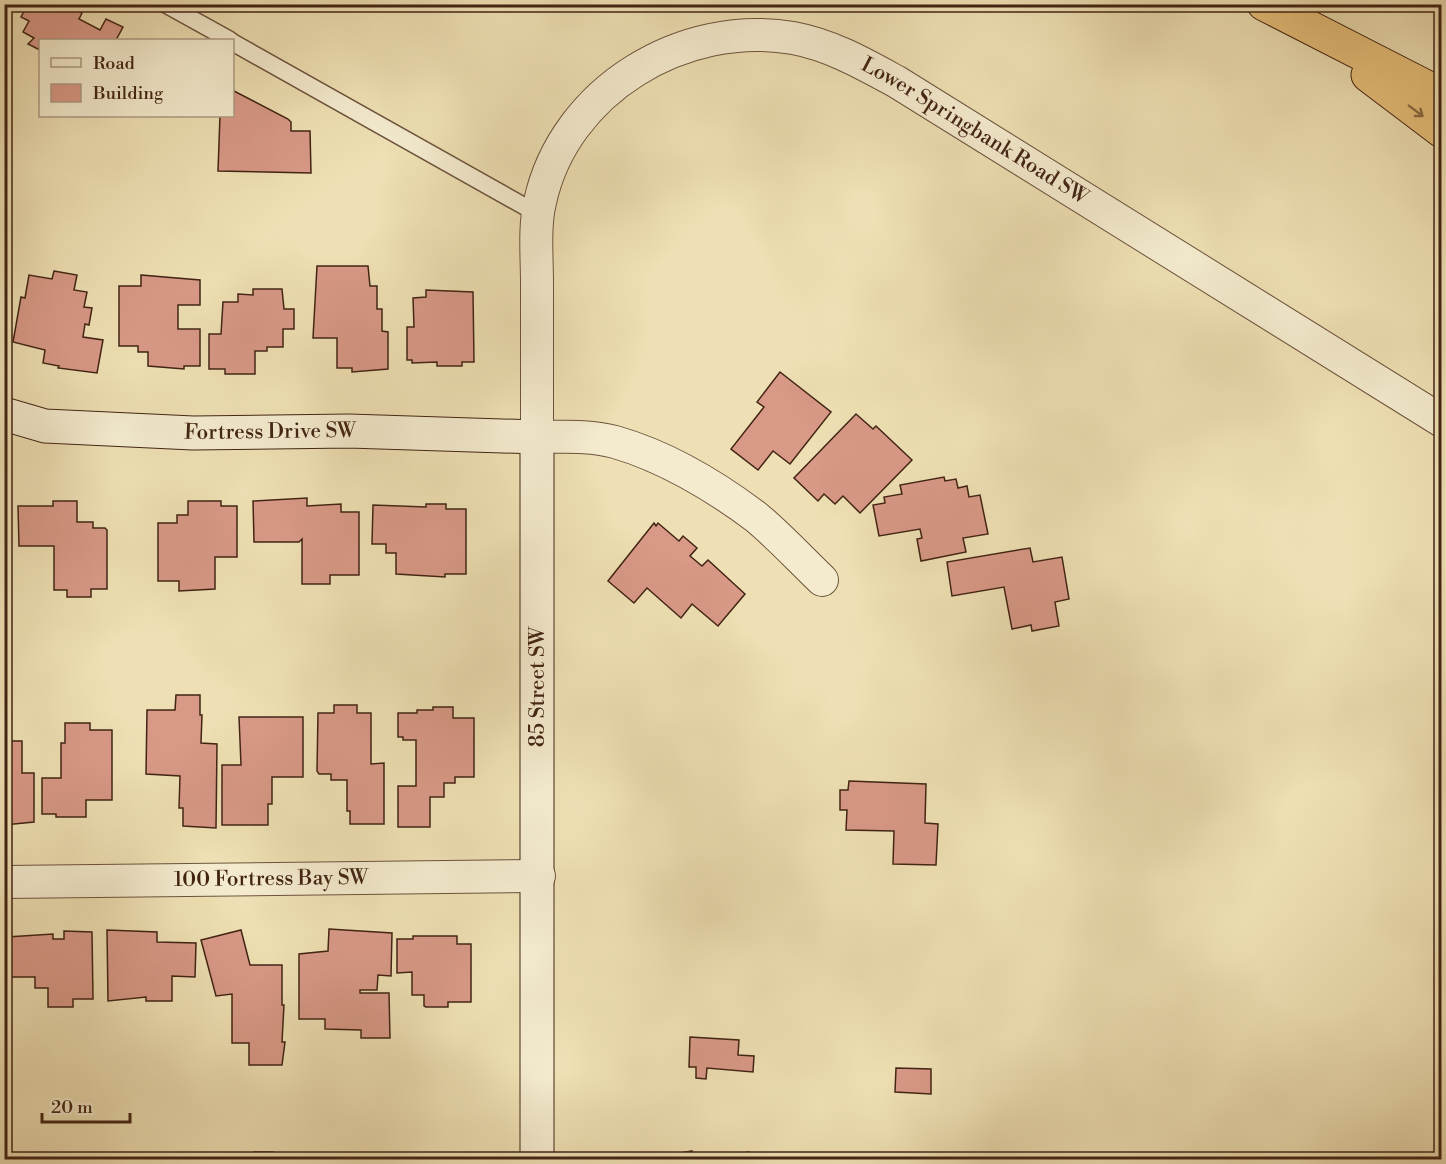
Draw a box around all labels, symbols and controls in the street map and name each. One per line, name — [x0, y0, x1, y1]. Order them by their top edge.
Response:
legend — [39, 39, 234, 117]
text: Road — [93, 52, 136, 75]
street label: Lower Springbank Road SW — [856, 52, 1094, 211]
text: Building — [92, 82, 164, 105]
one-way arrow — [1407, 105, 1423, 118]
street label: Fortress Drive SW — [184, 418, 357, 446]
street label: 85 Street SW — [525, 626, 551, 747]
street label: 100 Fortress Bay SW — [174, 865, 369, 893]
scale bar — [42, 1086, 130, 1124]
text: 20 m — [51, 1096, 93, 1119]

